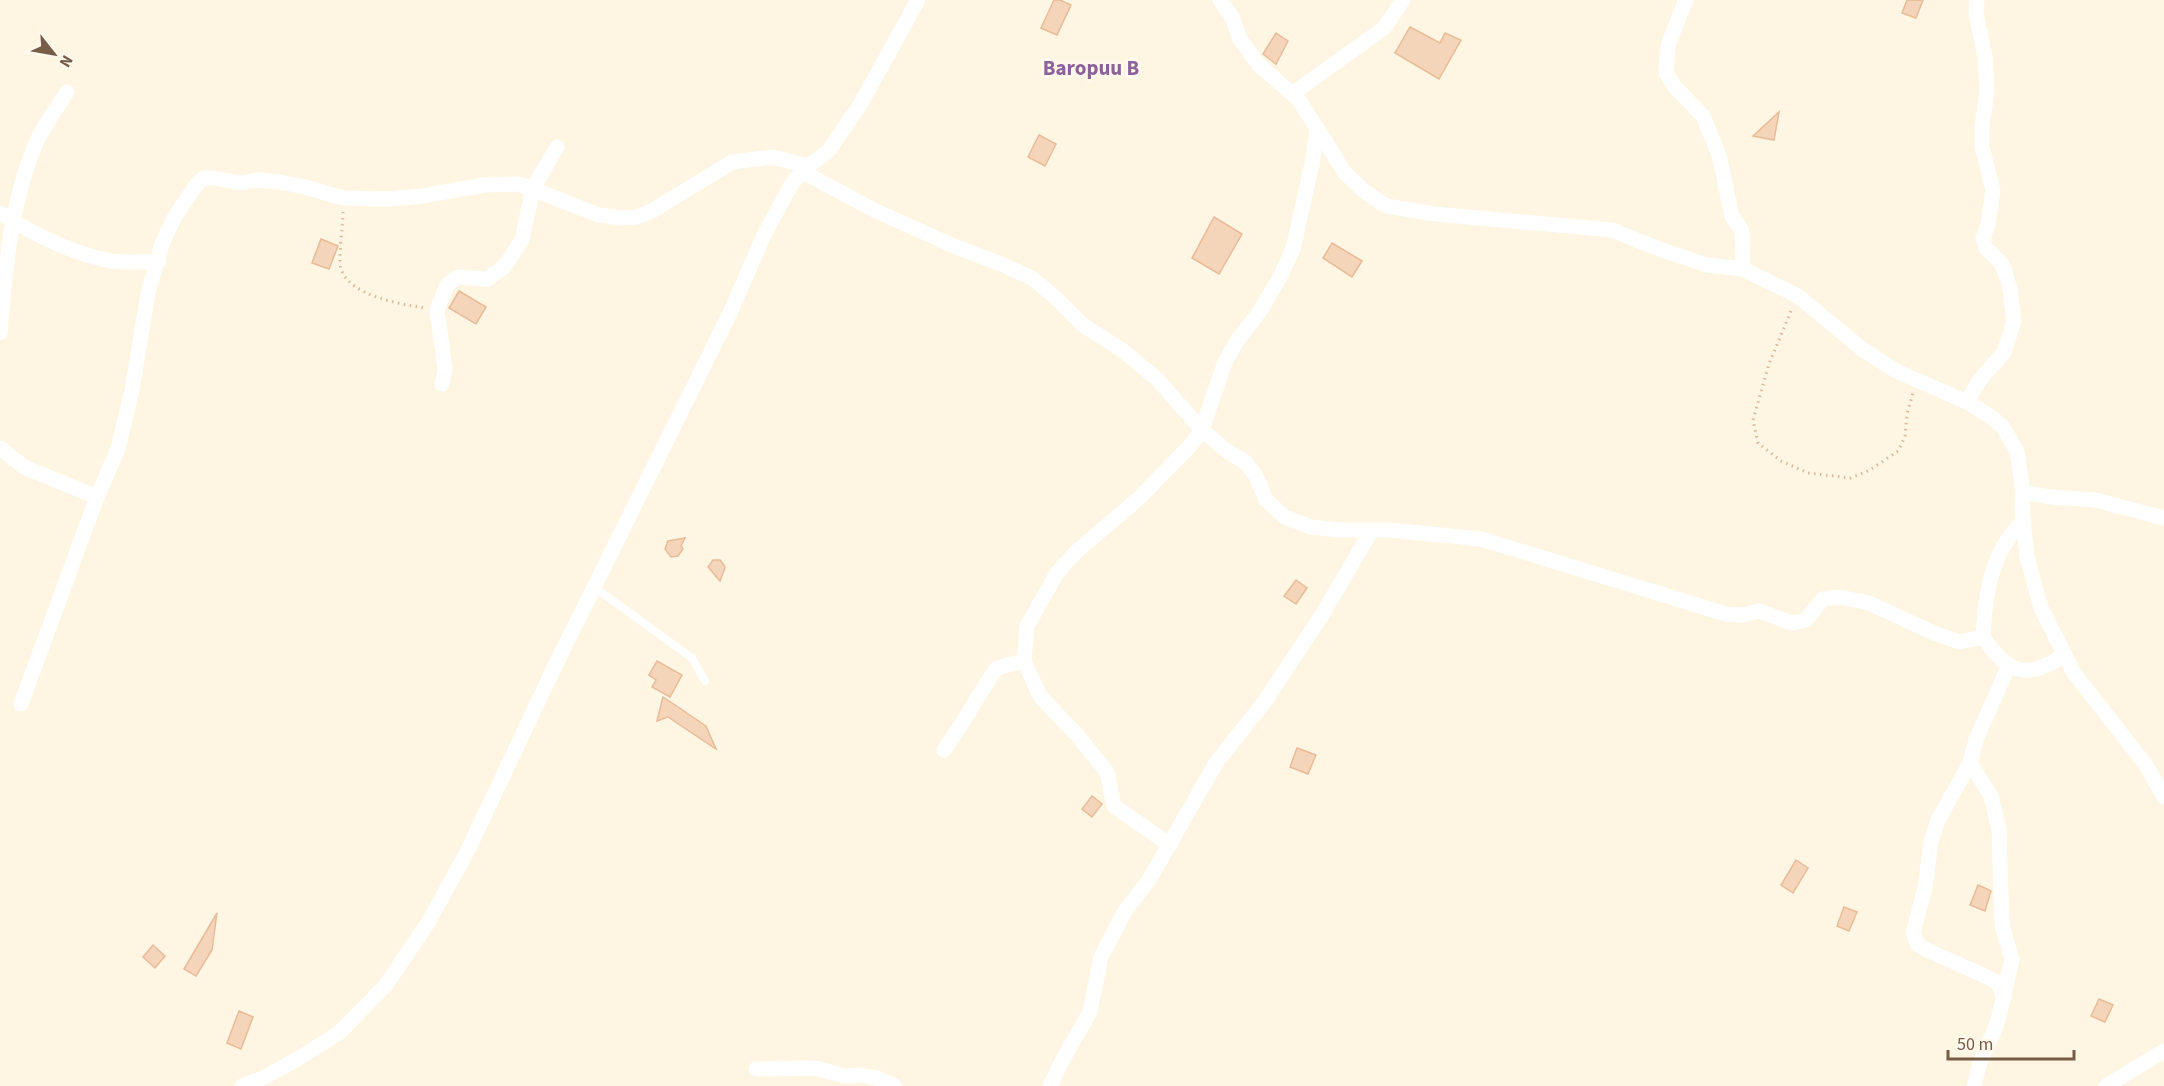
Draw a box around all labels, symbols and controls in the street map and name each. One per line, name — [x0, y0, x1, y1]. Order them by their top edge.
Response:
north arrow — [24, 24, 84, 84]
text: N — [54, 51, 78, 71]
district label: Baropuu B — [1043, 53, 1139, 83]
scale bar — [1948, 1023, 2074, 1061]
text: 50 m — [1957, 1032, 1993, 1057]

